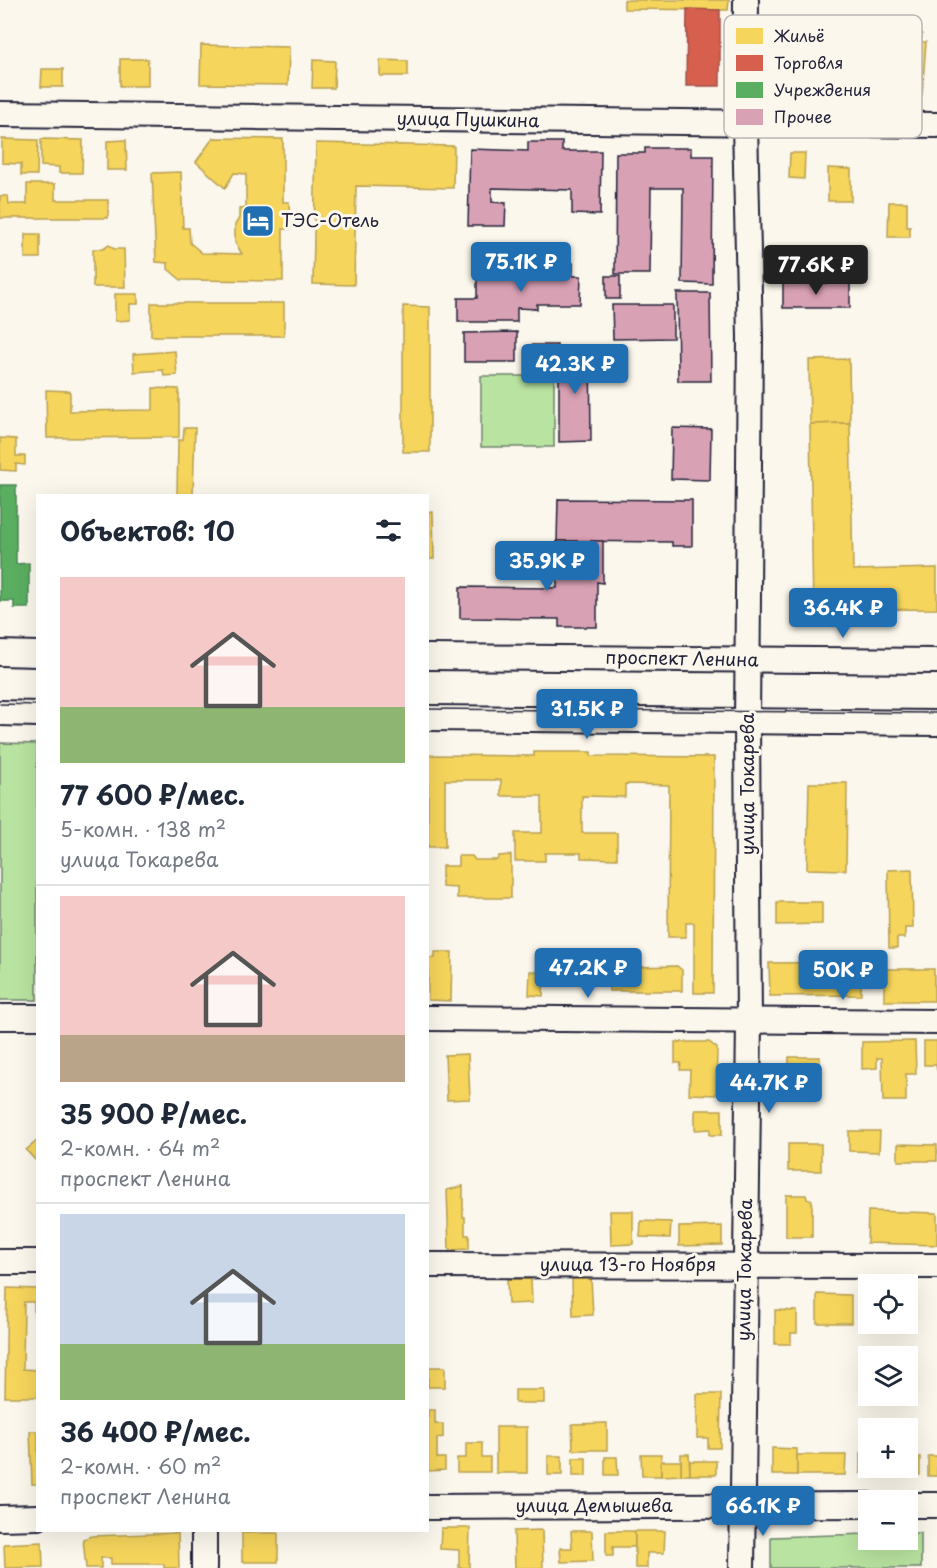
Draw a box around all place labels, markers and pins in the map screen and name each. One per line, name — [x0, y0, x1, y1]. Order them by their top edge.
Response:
hotel icon: ТЭС-Отель — [240, 203, 276, 239]
place label: ТЭС-Отель — [281, 206, 379, 233]
pin: 75.1K ₽ — [466, 242, 576, 293]
pin: 77.6K ₽ — [761, 245, 871, 296]
pin: 42.3K ₽ — [520, 344, 630, 395]
pin: 35.9K ₽ — [492, 541, 602, 592]
pin: 36.4K ₽ — [788, 588, 898, 639]
pin: 31.5K ₽ — [532, 689, 642, 740]
pin: 47.2K ₽ — [533, 948, 643, 999]
pin: 50K ₽ — [801, 950, 885, 1001]
pin: 44.7K ₽ — [714, 1063, 824, 1114]
pin: 66.1K ₽ — [708, 1486, 818, 1537]

